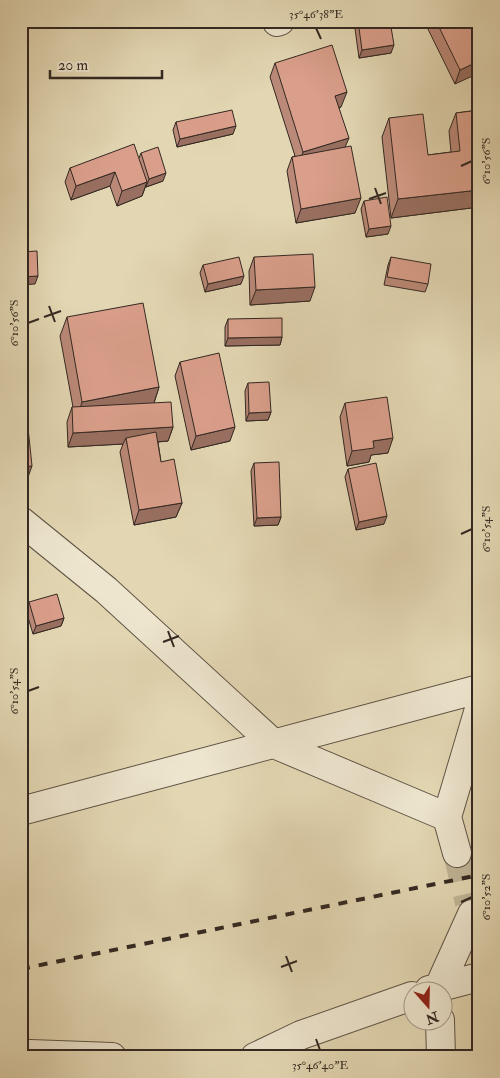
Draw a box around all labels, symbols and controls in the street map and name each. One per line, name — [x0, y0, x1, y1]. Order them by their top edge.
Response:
text: 35°46'38"E — [289, 7, 343, 22]
scale bar — [50, 48, 162, 80]
text: 20 m — [58, 56, 88, 75]
text: 6°10'56"S — [479, 138, 494, 184]
text: 6°10'56"S — [7, 300, 22, 346]
text: 6°10'54"S — [479, 505, 494, 553]
text: 6°10'54"S — [7, 667, 22, 715]
text: 6°10'52"S — [479, 874, 494, 920]
north arrow — [402, 980, 452, 1030]
text: N — [423, 1007, 442, 1028]
text: 35°46'40"E — [292, 1058, 348, 1073]

